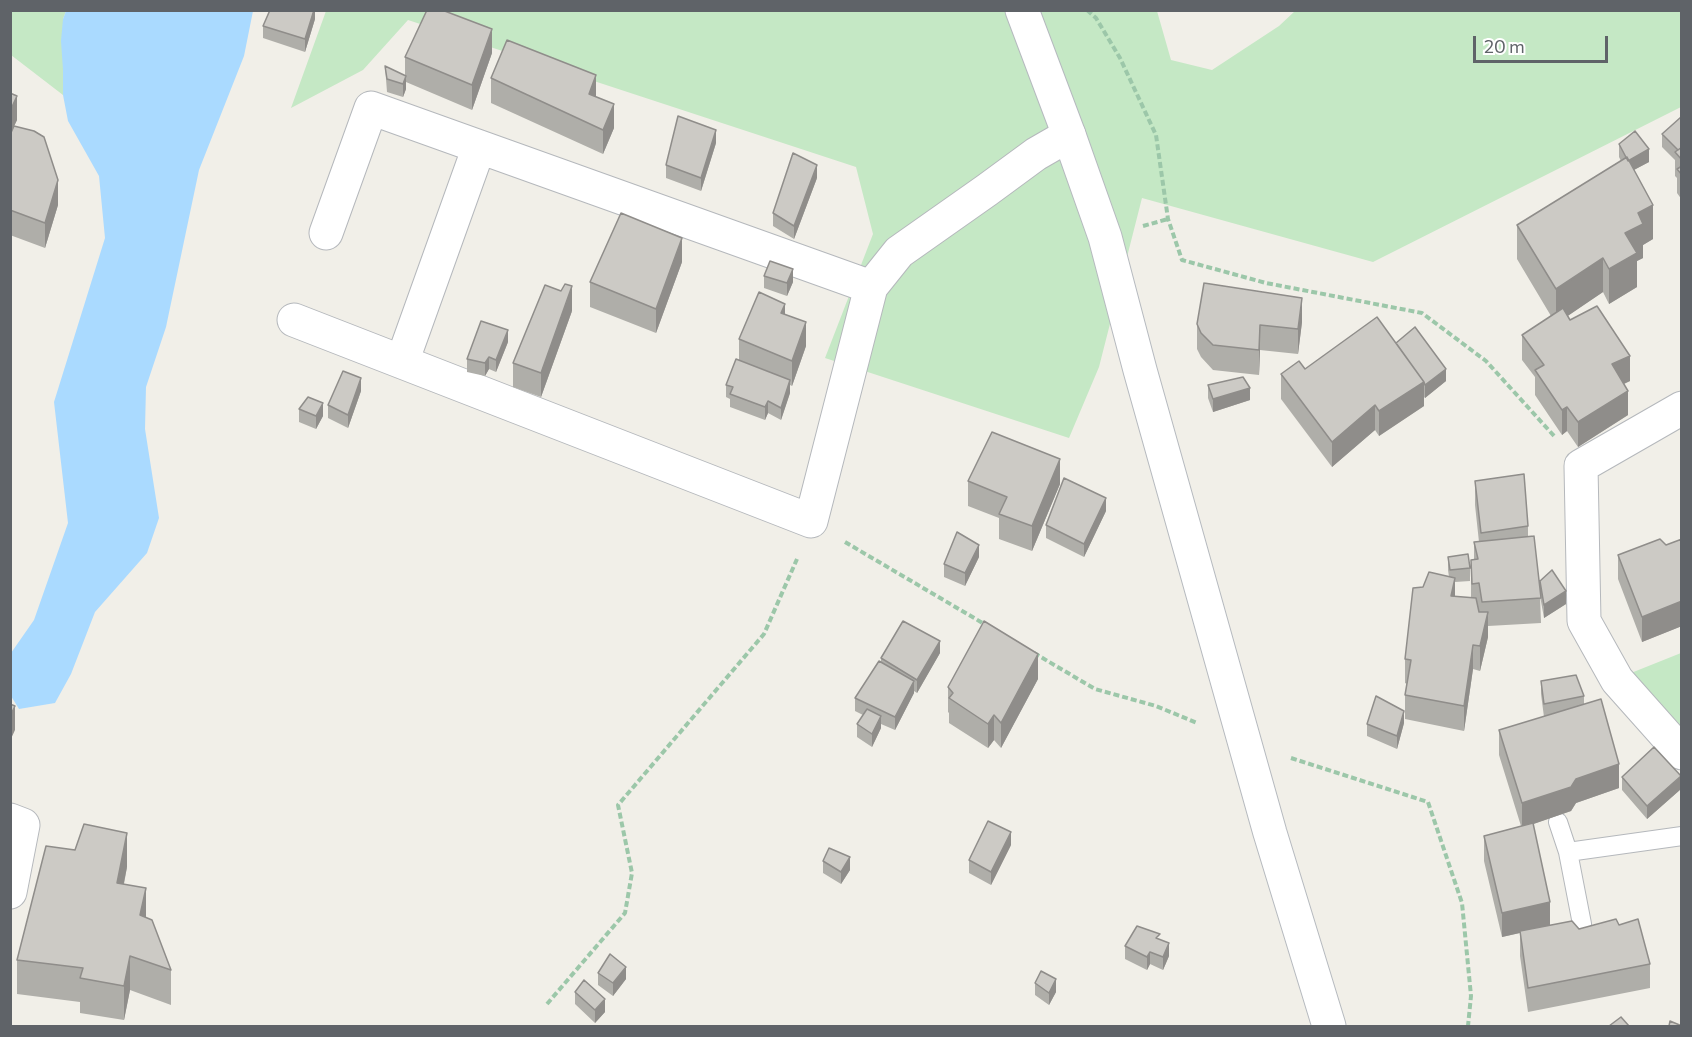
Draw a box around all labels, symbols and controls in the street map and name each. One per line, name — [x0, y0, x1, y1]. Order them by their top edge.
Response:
scale bar — [1476, 24, 1611, 62]
text: 20 m — [1484, 35, 1525, 57]

